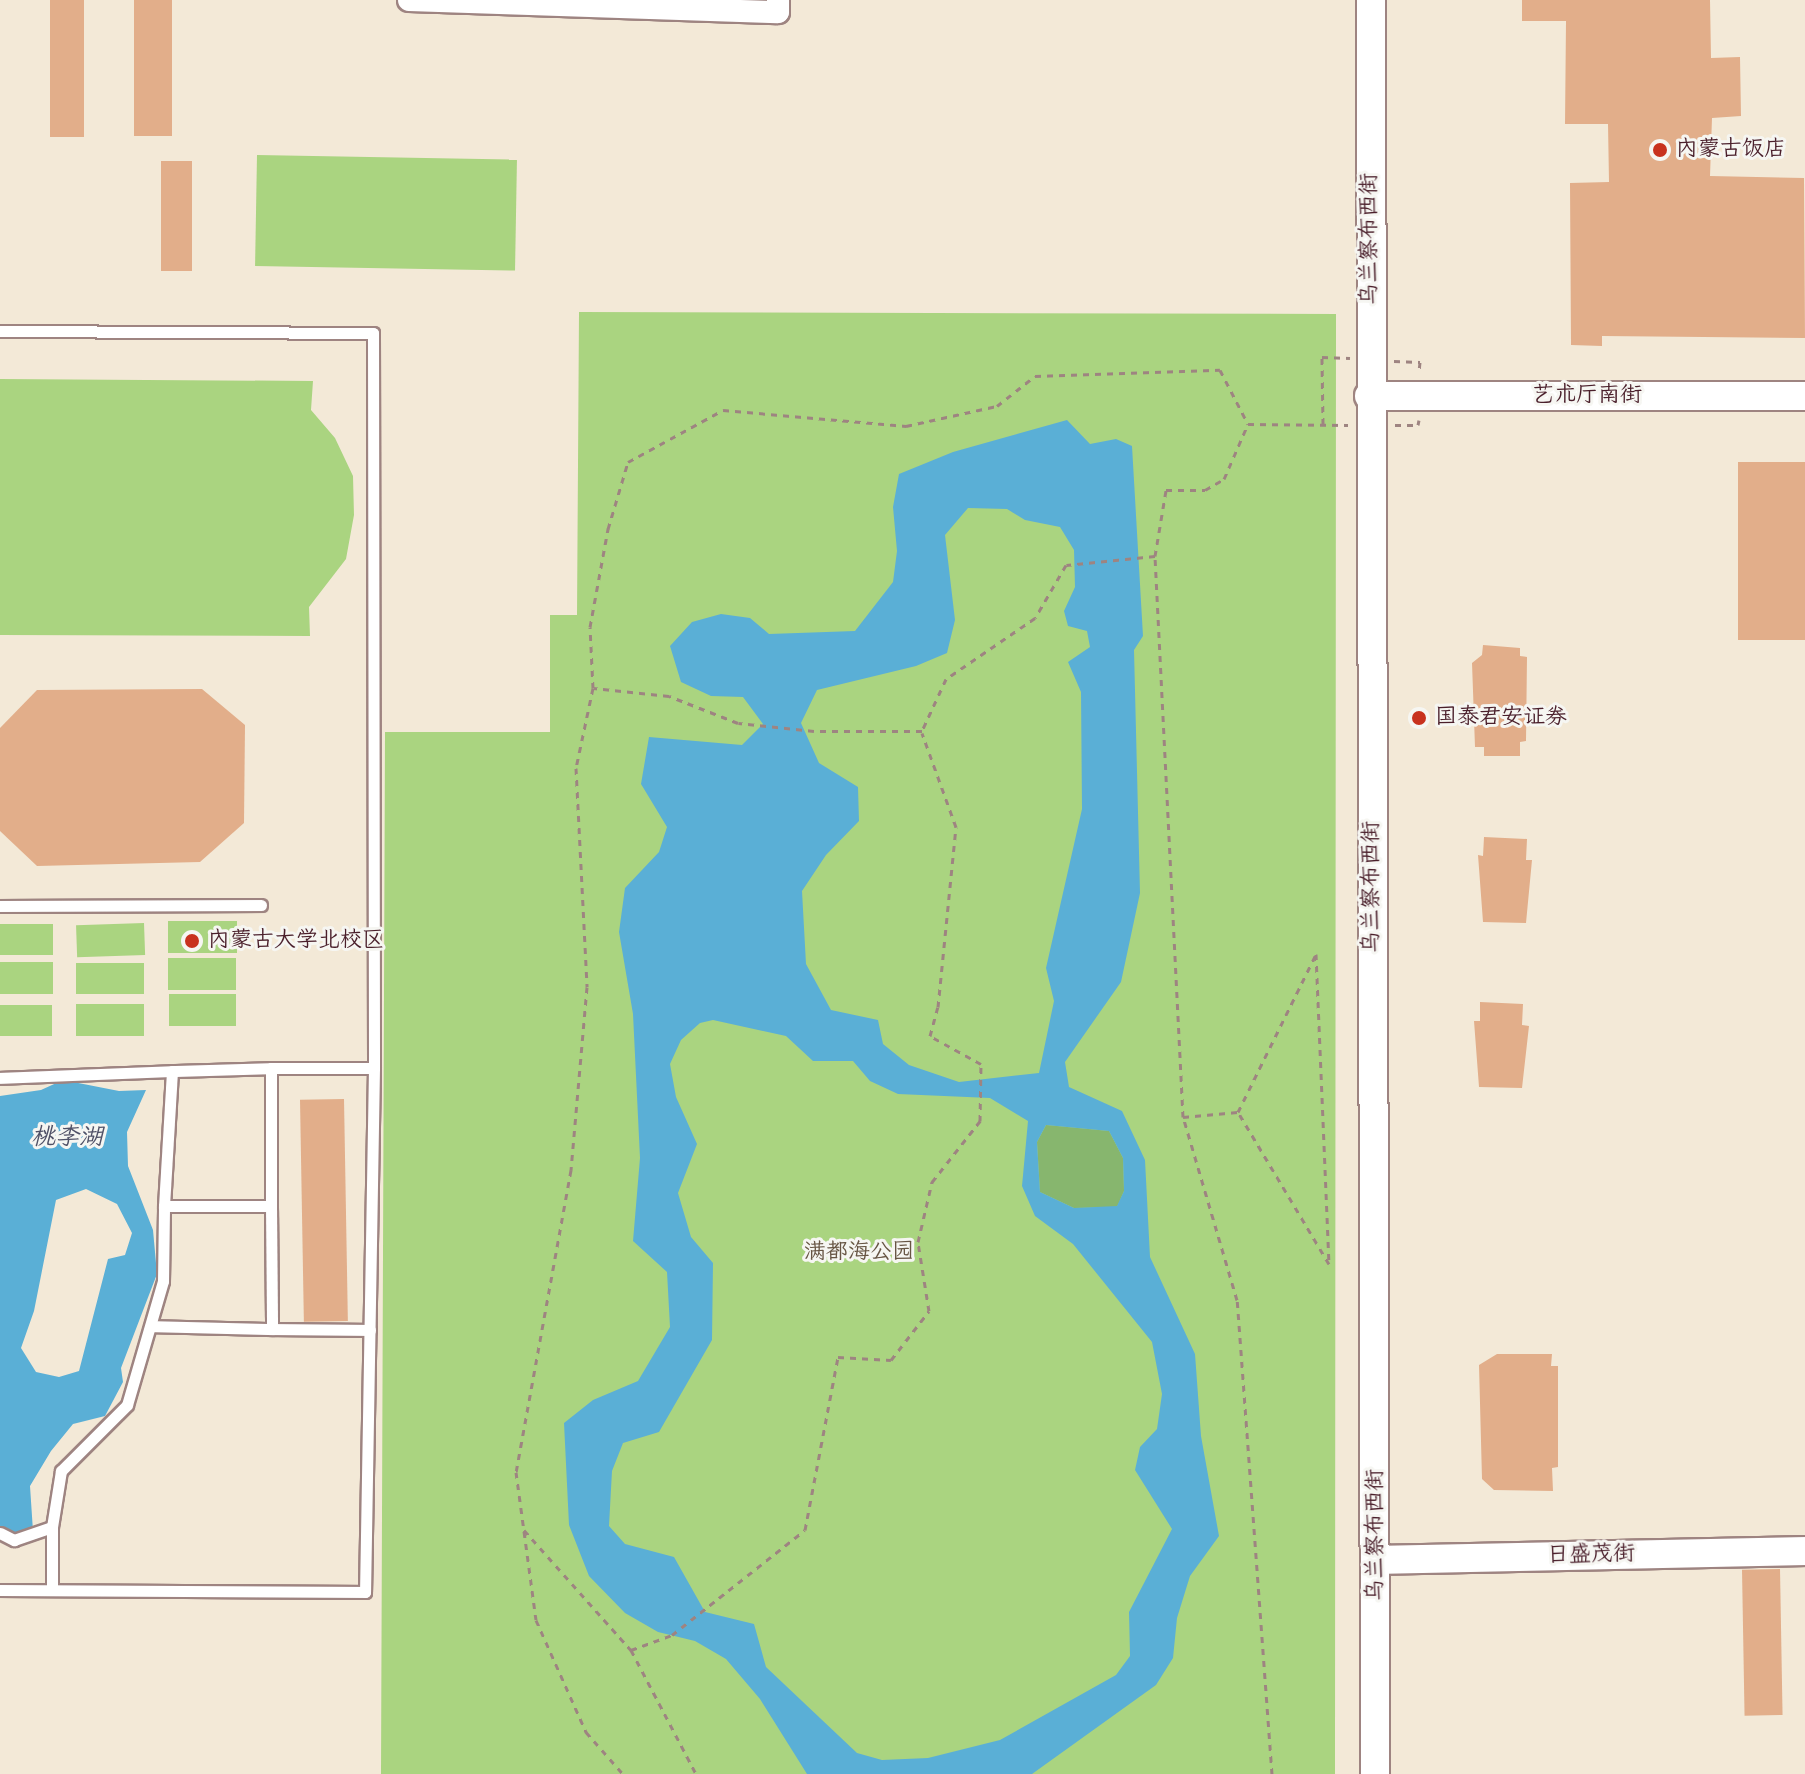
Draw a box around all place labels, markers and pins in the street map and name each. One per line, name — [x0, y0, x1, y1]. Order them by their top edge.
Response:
place label: 内蒙古饭店 — [1676, 137, 1786, 163]
marker: 内蒙古饭店 — [1651, 141, 1669, 159]
place label: 国泰君安证券 — [1435, 705, 1567, 731]
marker: 国泰君安证券 — [1410, 709, 1428, 727]
place label: 内蒙古大学北校区 — [208, 928, 384, 954]
marker: 内蒙古大学北校区 — [183, 932, 201, 950]

